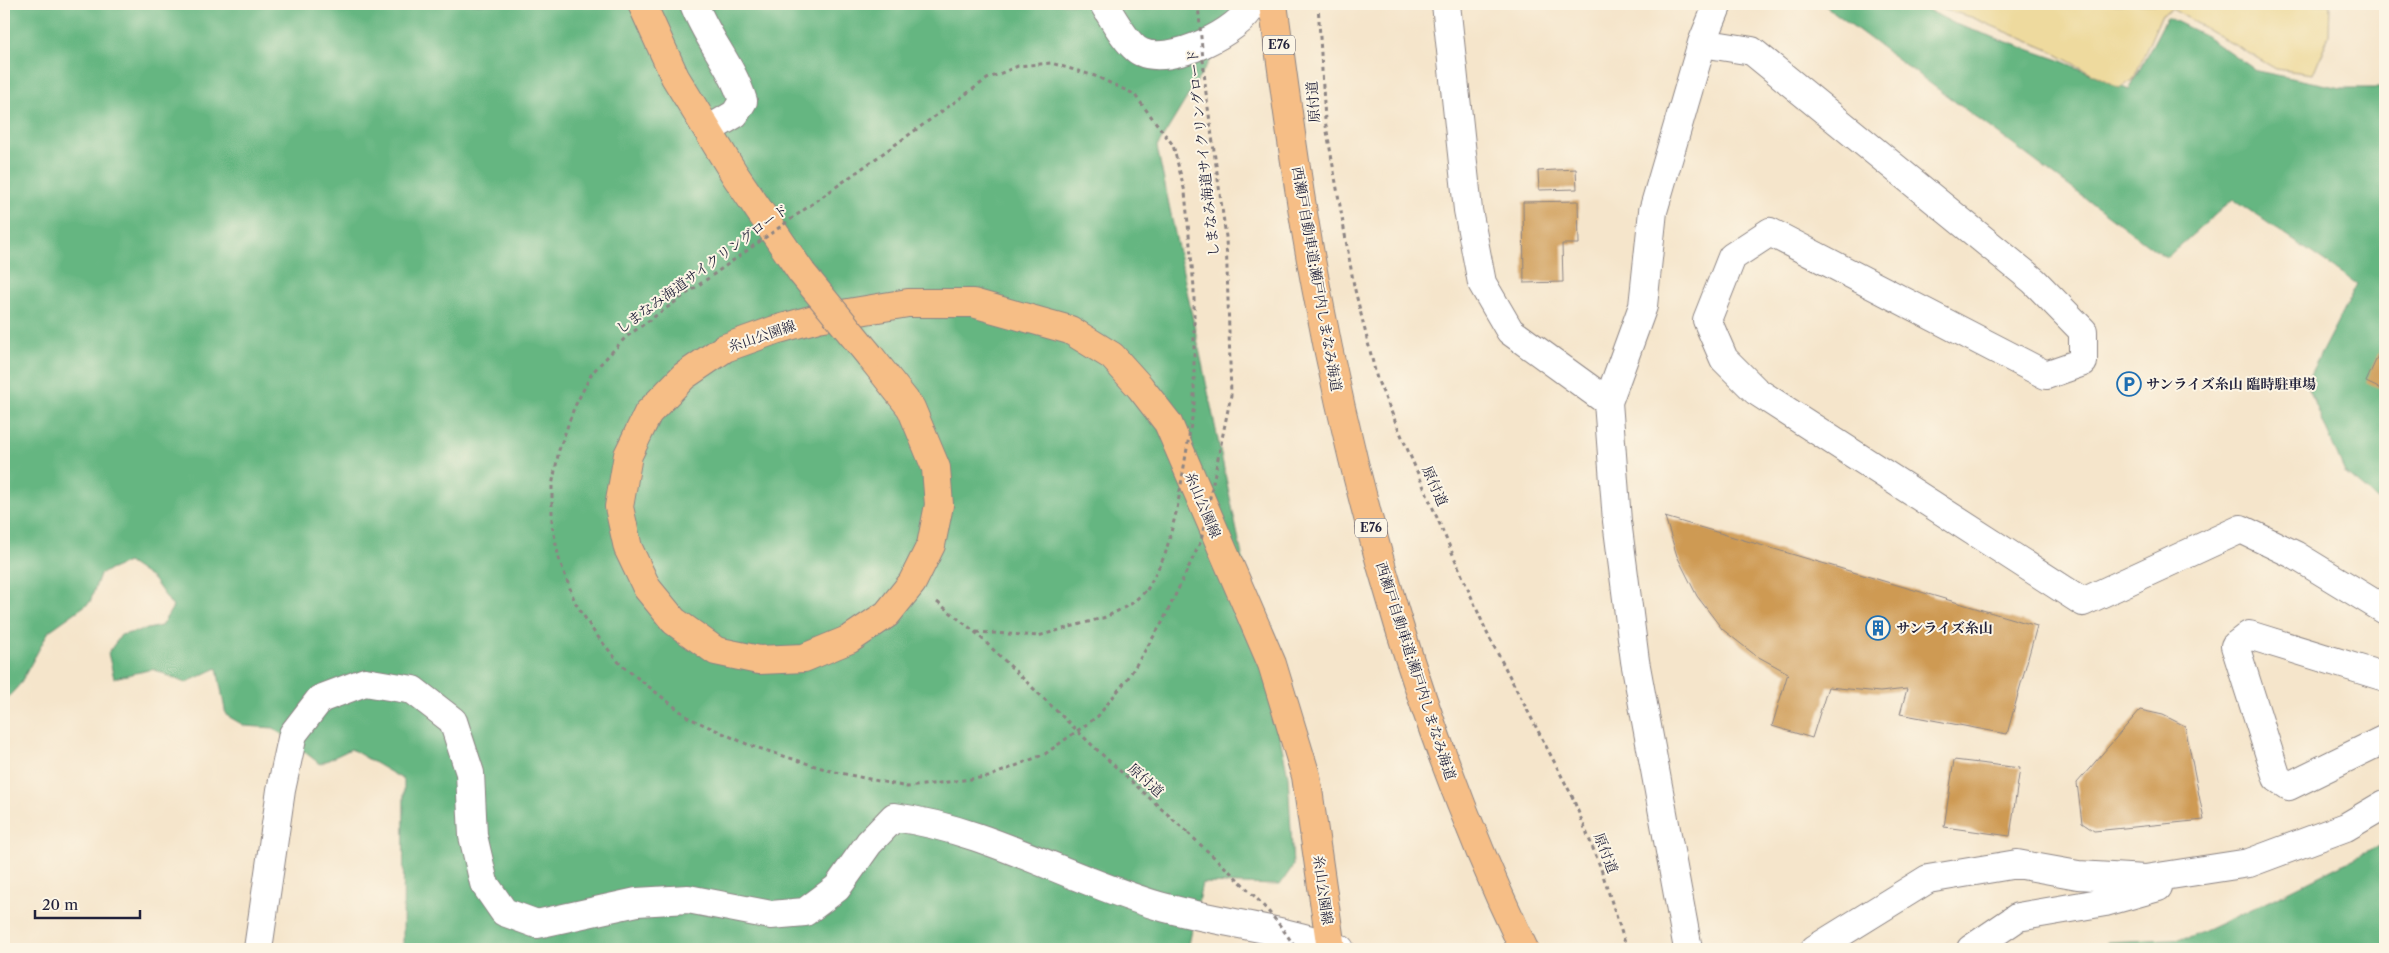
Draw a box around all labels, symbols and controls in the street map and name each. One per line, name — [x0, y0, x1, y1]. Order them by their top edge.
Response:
road number: E76 — [1263, 36, 1295, 54]
street label: しまなみ海道サイクリングロード — [1183, 48, 1223, 258]
street label: 原付道 — [1303, 80, 1323, 124]
street label: 西瀬戸自動車道;瀬戸内しまなみ海道 — [1288, 165, 1346, 393]
street label: しまなみ海道サイクリングロード — [612, 200, 792, 338]
street label: 糸山公園線 — [726, 316, 798, 356]
parking icon: サンライズ糸山 臨時駐車場 — [2116, 371, 2142, 397]
place label: サンライズ糸山 臨時駐車場 — [2146, 375, 2316, 393]
street label: 原付道 — [1418, 463, 1452, 509]
street label: 糸山公園線 — [1181, 469, 1225, 541]
road number: E76 — [1355, 518, 1387, 538]
street label: 西瀬戸自動車道;瀬戸内しまなみ海道 — [1372, 560, 1460, 782]
building icon: サンライズ糸山 — [1865, 615, 1891, 641]
place label: サンライズ糸山 — [1896, 619, 1993, 637]
street label: 原付道 — [1124, 759, 1168, 801]
street label: 原付道 — [1590, 830, 1622, 876]
street label: 糸山公園線 — [1309, 854, 1337, 926]
scale bar — [35, 888, 140, 920]
text: 20 m — [42, 895, 78, 914]

